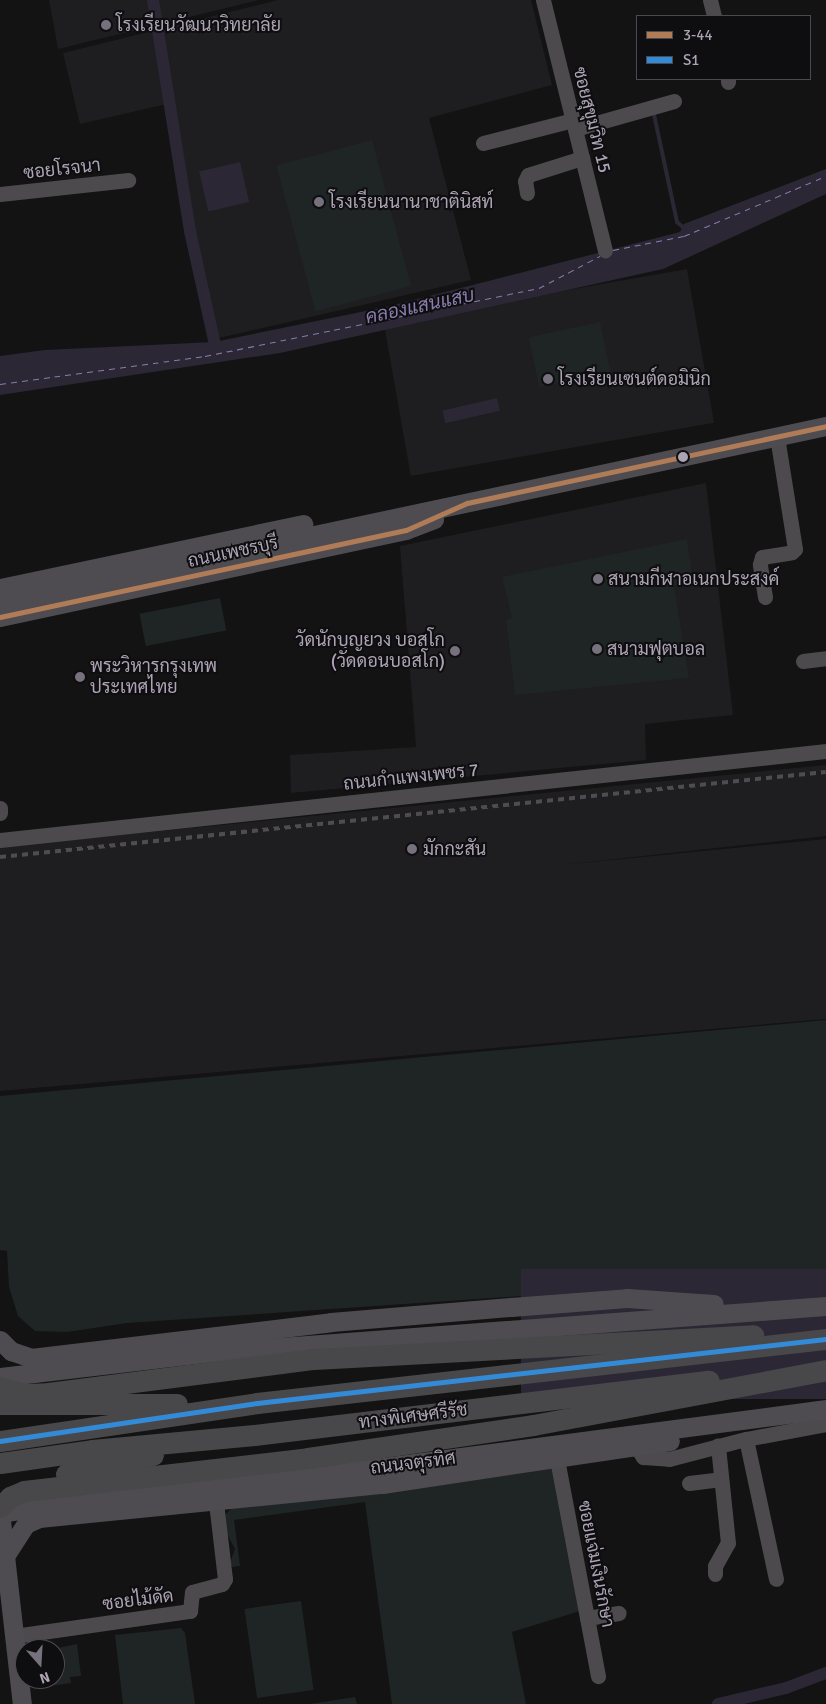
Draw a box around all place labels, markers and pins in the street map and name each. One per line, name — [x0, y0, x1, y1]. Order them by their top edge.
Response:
place label: โรงเรียนวัฒนาวิทยาลัย — [116, 14, 281, 36]
marker: โรงเรียนวัฒนาวิทยาลัย — [100, 19, 112, 31]
place label: โรงเรียนนานาชาตินิสท์ — [329, 191, 493, 213]
marker: โรงเรียนนานาชาตินิสท์ — [313, 196, 325, 208]
place label: โรงเรียนเซนต์ดอมินิก — [558, 368, 711, 390]
marker: โรงเรียนเซนต์ดอมินิก — [542, 373, 554, 385]
unlabelled marker — [678, 452, 688, 462]
place label: สนามกีฬาอเนกประสงค์ — [608, 568, 779, 590]
marker: สนามกีฬาอเนกประสงค์ — [592, 573, 604, 585]
place label: วัดนักบุญยวง บอสโก (วัดดอนบอสโก) — [295, 630, 445, 672]
place label: สนามฟุตบอล — [607, 638, 705, 660]
marker: สนามฟุตบอล — [591, 643, 603, 655]
marker: วัดนักบุญยวง บอสโก (วัดดอนบอสโก) — [449, 645, 461, 657]
place label: พระวิหารกรุงเทพ ประเทศไทย — [90, 656, 217, 699]
marker: พระวิหารกรุงเทพ ประเทศไทย — [74, 671, 86, 683]
place label: มักกะสัน — [423, 838, 486, 860]
marker: มักกะสัน — [405, 842, 419, 856]

